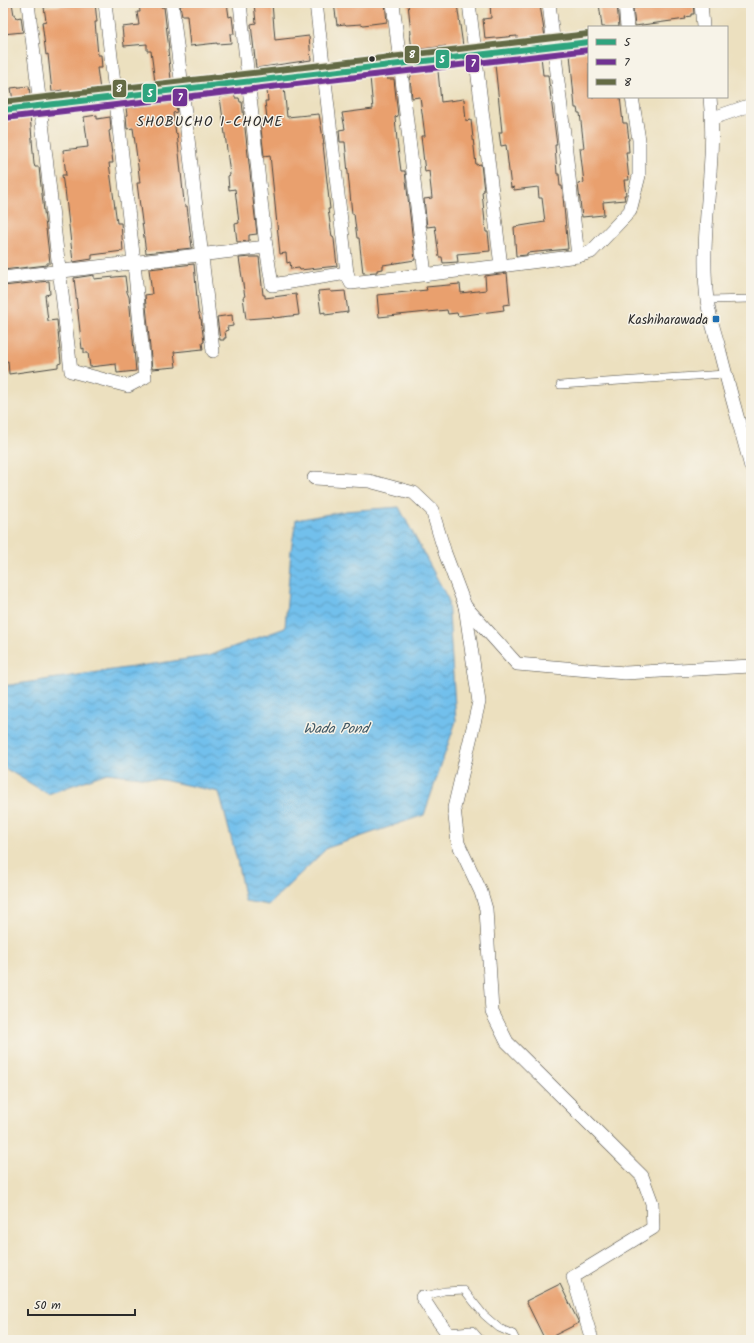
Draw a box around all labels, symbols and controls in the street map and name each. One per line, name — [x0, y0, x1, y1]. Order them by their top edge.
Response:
legend — [588, 26, 728, 98]
text: 5 — [624, 33, 632, 52]
line badge: 8 — [404, 45, 420, 64]
text: 8 — [409, 46, 416, 64]
line badge: 5 — [435, 49, 450, 69]
text: 5 — [438, 51, 446, 69]
text: 7 — [624, 53, 630, 72]
unlabelled marker — [367, 54, 377, 64]
line badge: 7 — [465, 54, 480, 73]
text: 7 — [470, 55, 476, 73]
text: 8 — [624, 73, 632, 92]
line badge: 8 — [112, 79, 127, 98]
text: 8 — [116, 80, 123, 98]
line badge: 5 — [142, 83, 157, 103]
text: 5 — [146, 85, 154, 103]
line badge: 7 — [172, 88, 188, 107]
text: 7 — [177, 89, 183, 107]
district label: SHOBUCHO 1-CHOME — [136, 111, 284, 133]
place label: Kashiharawada — [628, 310, 708, 331]
marker: Kashiharawada — [711, 314, 721, 324]
water label: Wada Pond — [303, 718, 372, 740]
scale bar — [28, 1291, 135, 1317]
text: 50 m — [34, 1296, 61, 1315]

